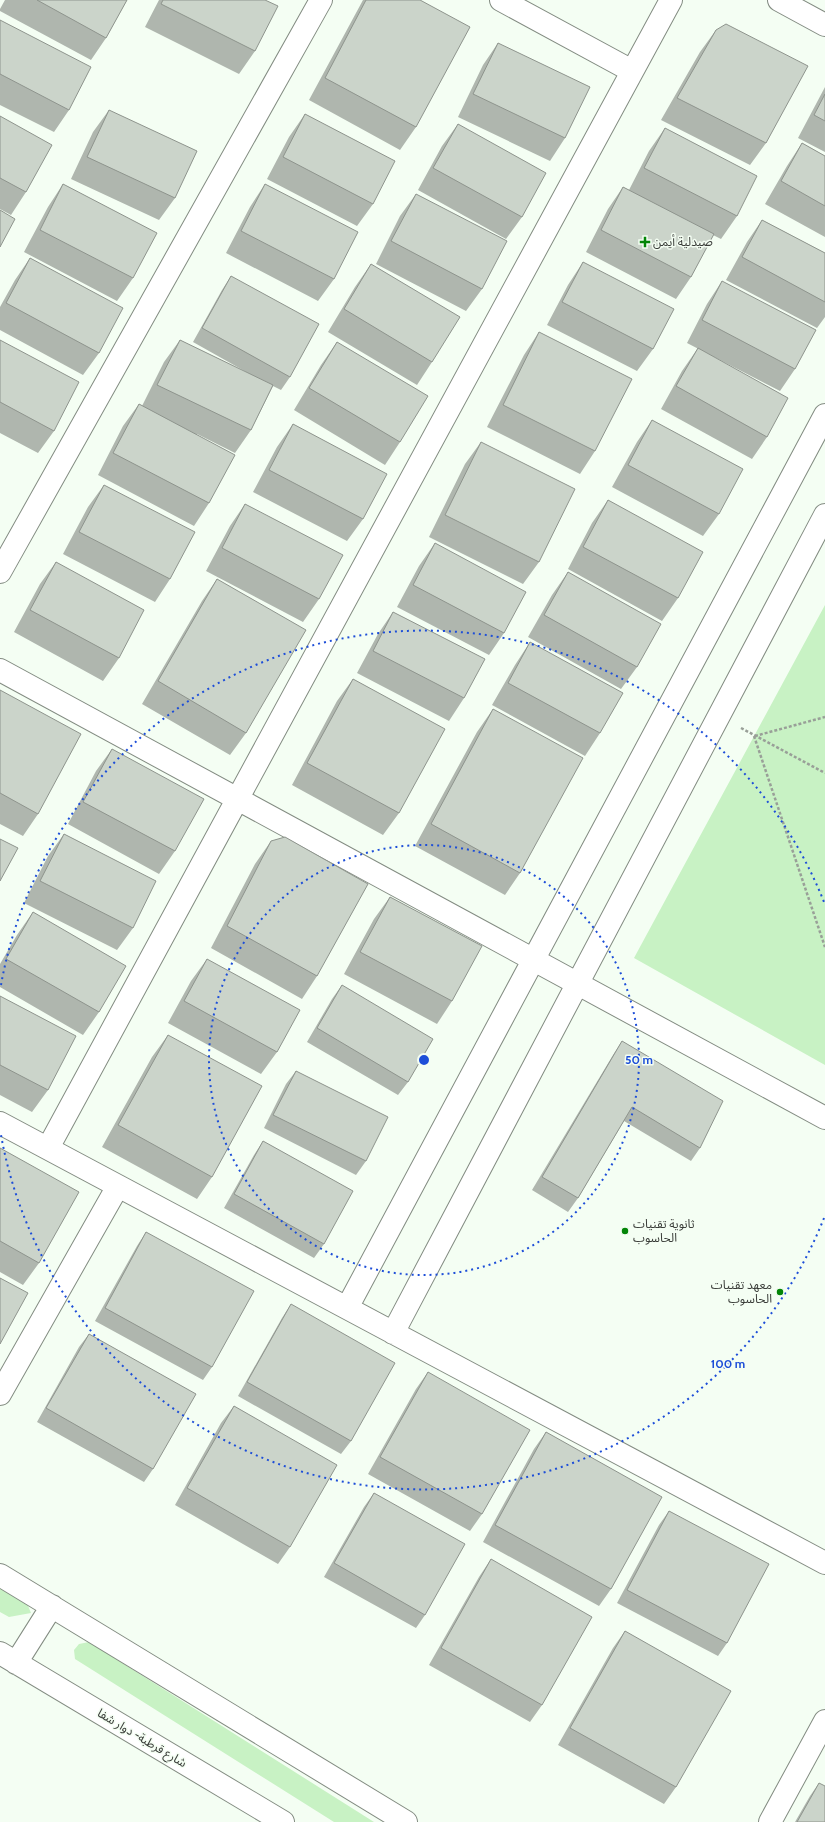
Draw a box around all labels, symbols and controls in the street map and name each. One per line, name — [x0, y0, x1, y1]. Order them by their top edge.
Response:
place label: صيدلية أيمن — [653, 234, 713, 249]
marker: صيدلية أيمن — [640, 237, 650, 247]
text: 50 m — [625, 1052, 653, 1067]
centre of rings — [417, 1053, 431, 1067]
place label: ثانوية تقنيات الحاسوب — [633, 1216, 695, 1245]
marker: ثانوية تقنيات الحاسوب — [620, 1226, 630, 1236]
place label: معهد تقنيات الحاسوب — [711, 1277, 772, 1306]
marker: معهد تقنيات الحاسوب — [775, 1287, 785, 1297]
text: 100 m — [711, 1356, 745, 1371]
street label: شارع قرطبة- دوار شفا — [94, 1705, 190, 1772]

